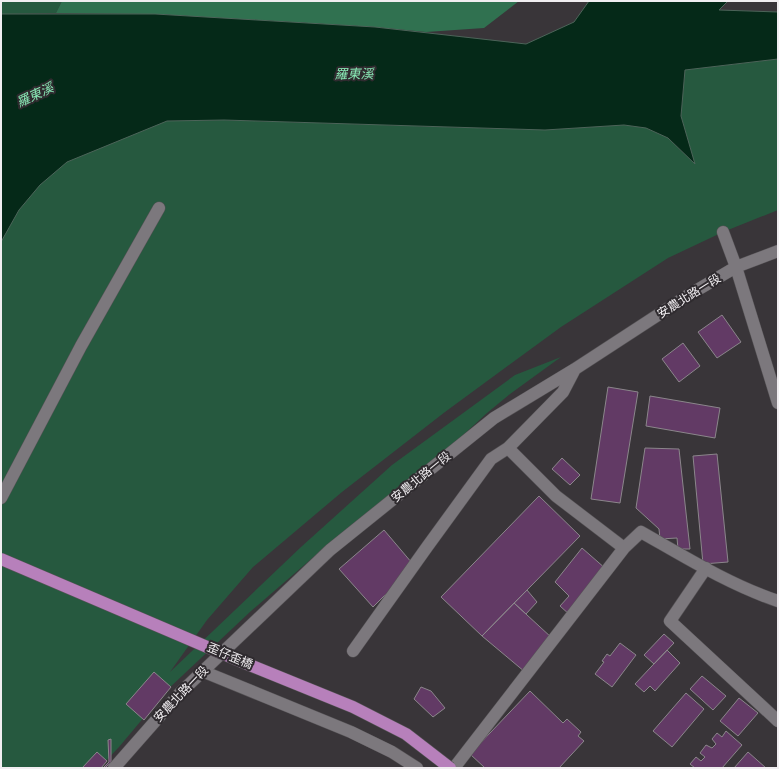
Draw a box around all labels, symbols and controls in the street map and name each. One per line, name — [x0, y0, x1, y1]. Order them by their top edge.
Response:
water label: 羅東溪 — [334, 66, 376, 82]
water label: 羅東溪 — [14, 79, 58, 110]
street label: 安農北路一段 — [655, 271, 723, 321]
street label: 安農北路一段 — [389, 449, 453, 505]
street label: 歪仔歪橋 — [205, 640, 255, 672]
street label: 安農北路一段 — [151, 663, 211, 725]

